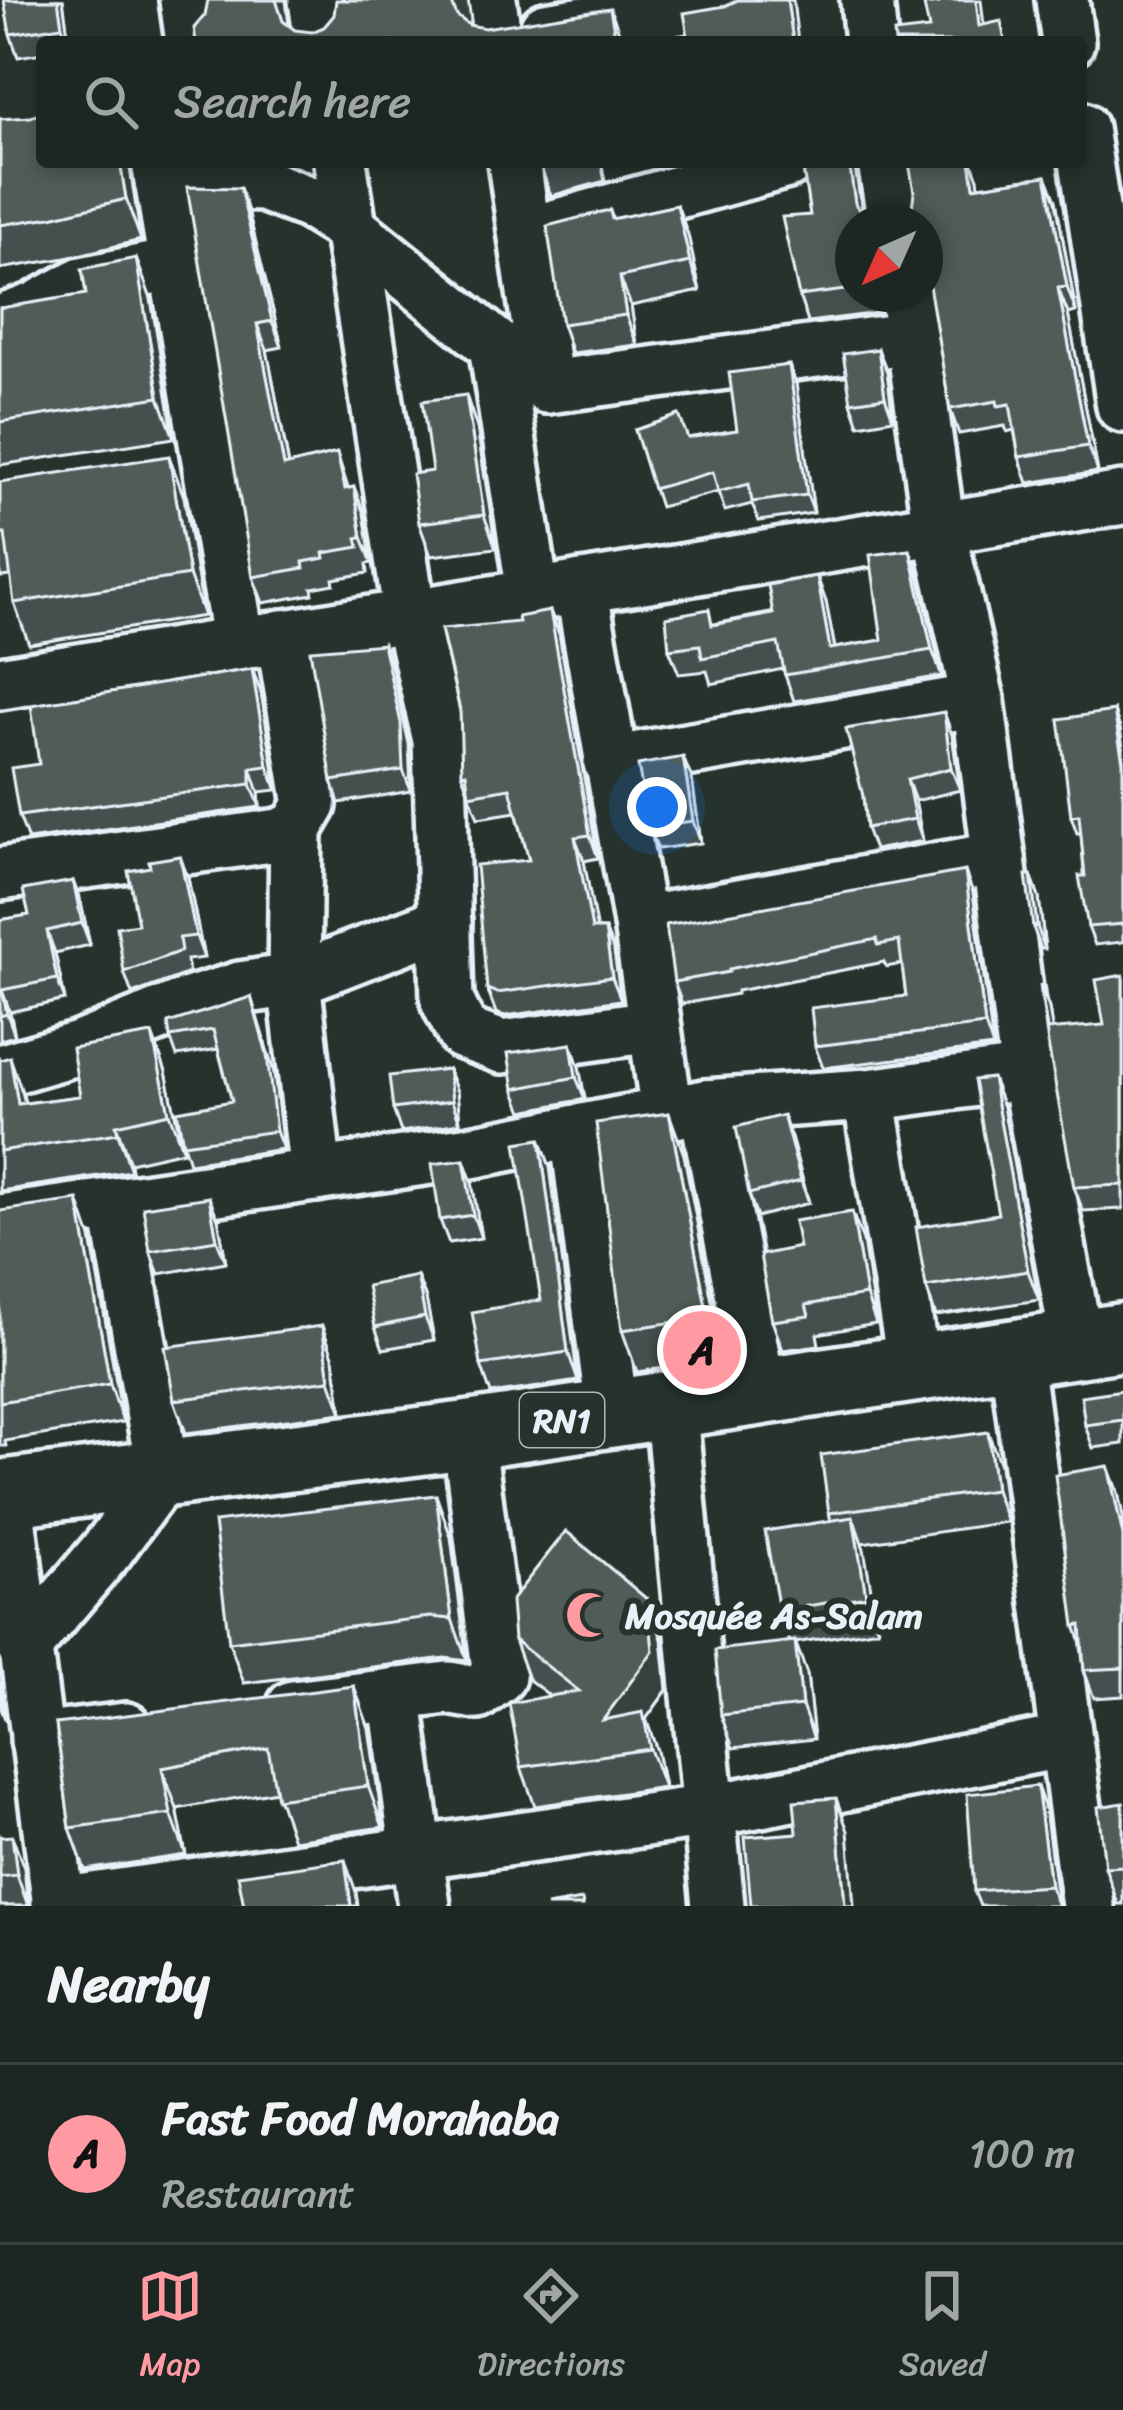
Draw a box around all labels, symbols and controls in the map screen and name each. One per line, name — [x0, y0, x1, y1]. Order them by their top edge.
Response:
search box — [36, 36, 1087, 168]
text: Search here — [174, 62, 411, 142]
icon: search — [78, 69, 144, 135]
north arrow — [835, 204, 943, 312]
your location — [627, 777, 687, 837]
pin: A — [663, 1305, 741, 1395]
road number: RN1 — [520, 1393, 604, 1447]
place label: Mosquée As-Salam — [624, 1584, 923, 1648]
mosque icon: Mosquée As-Salam — [564, 1590, 614, 1640]
text: Nearby — [48, 1939, 209, 2029]
text: Fast Food Morahaba — [162, 2079, 559, 2159]
text: A — [74, 2119, 100, 2188]
text: 100 m — [969, 2119, 1075, 2188]
text: Restaurant — [162, 2159, 355, 2228]
tab: Map — [137, 2263, 203, 2393]
tab: Directions — [477, 2263, 625, 2393]
tab: Saved — [899, 2263, 986, 2393]

